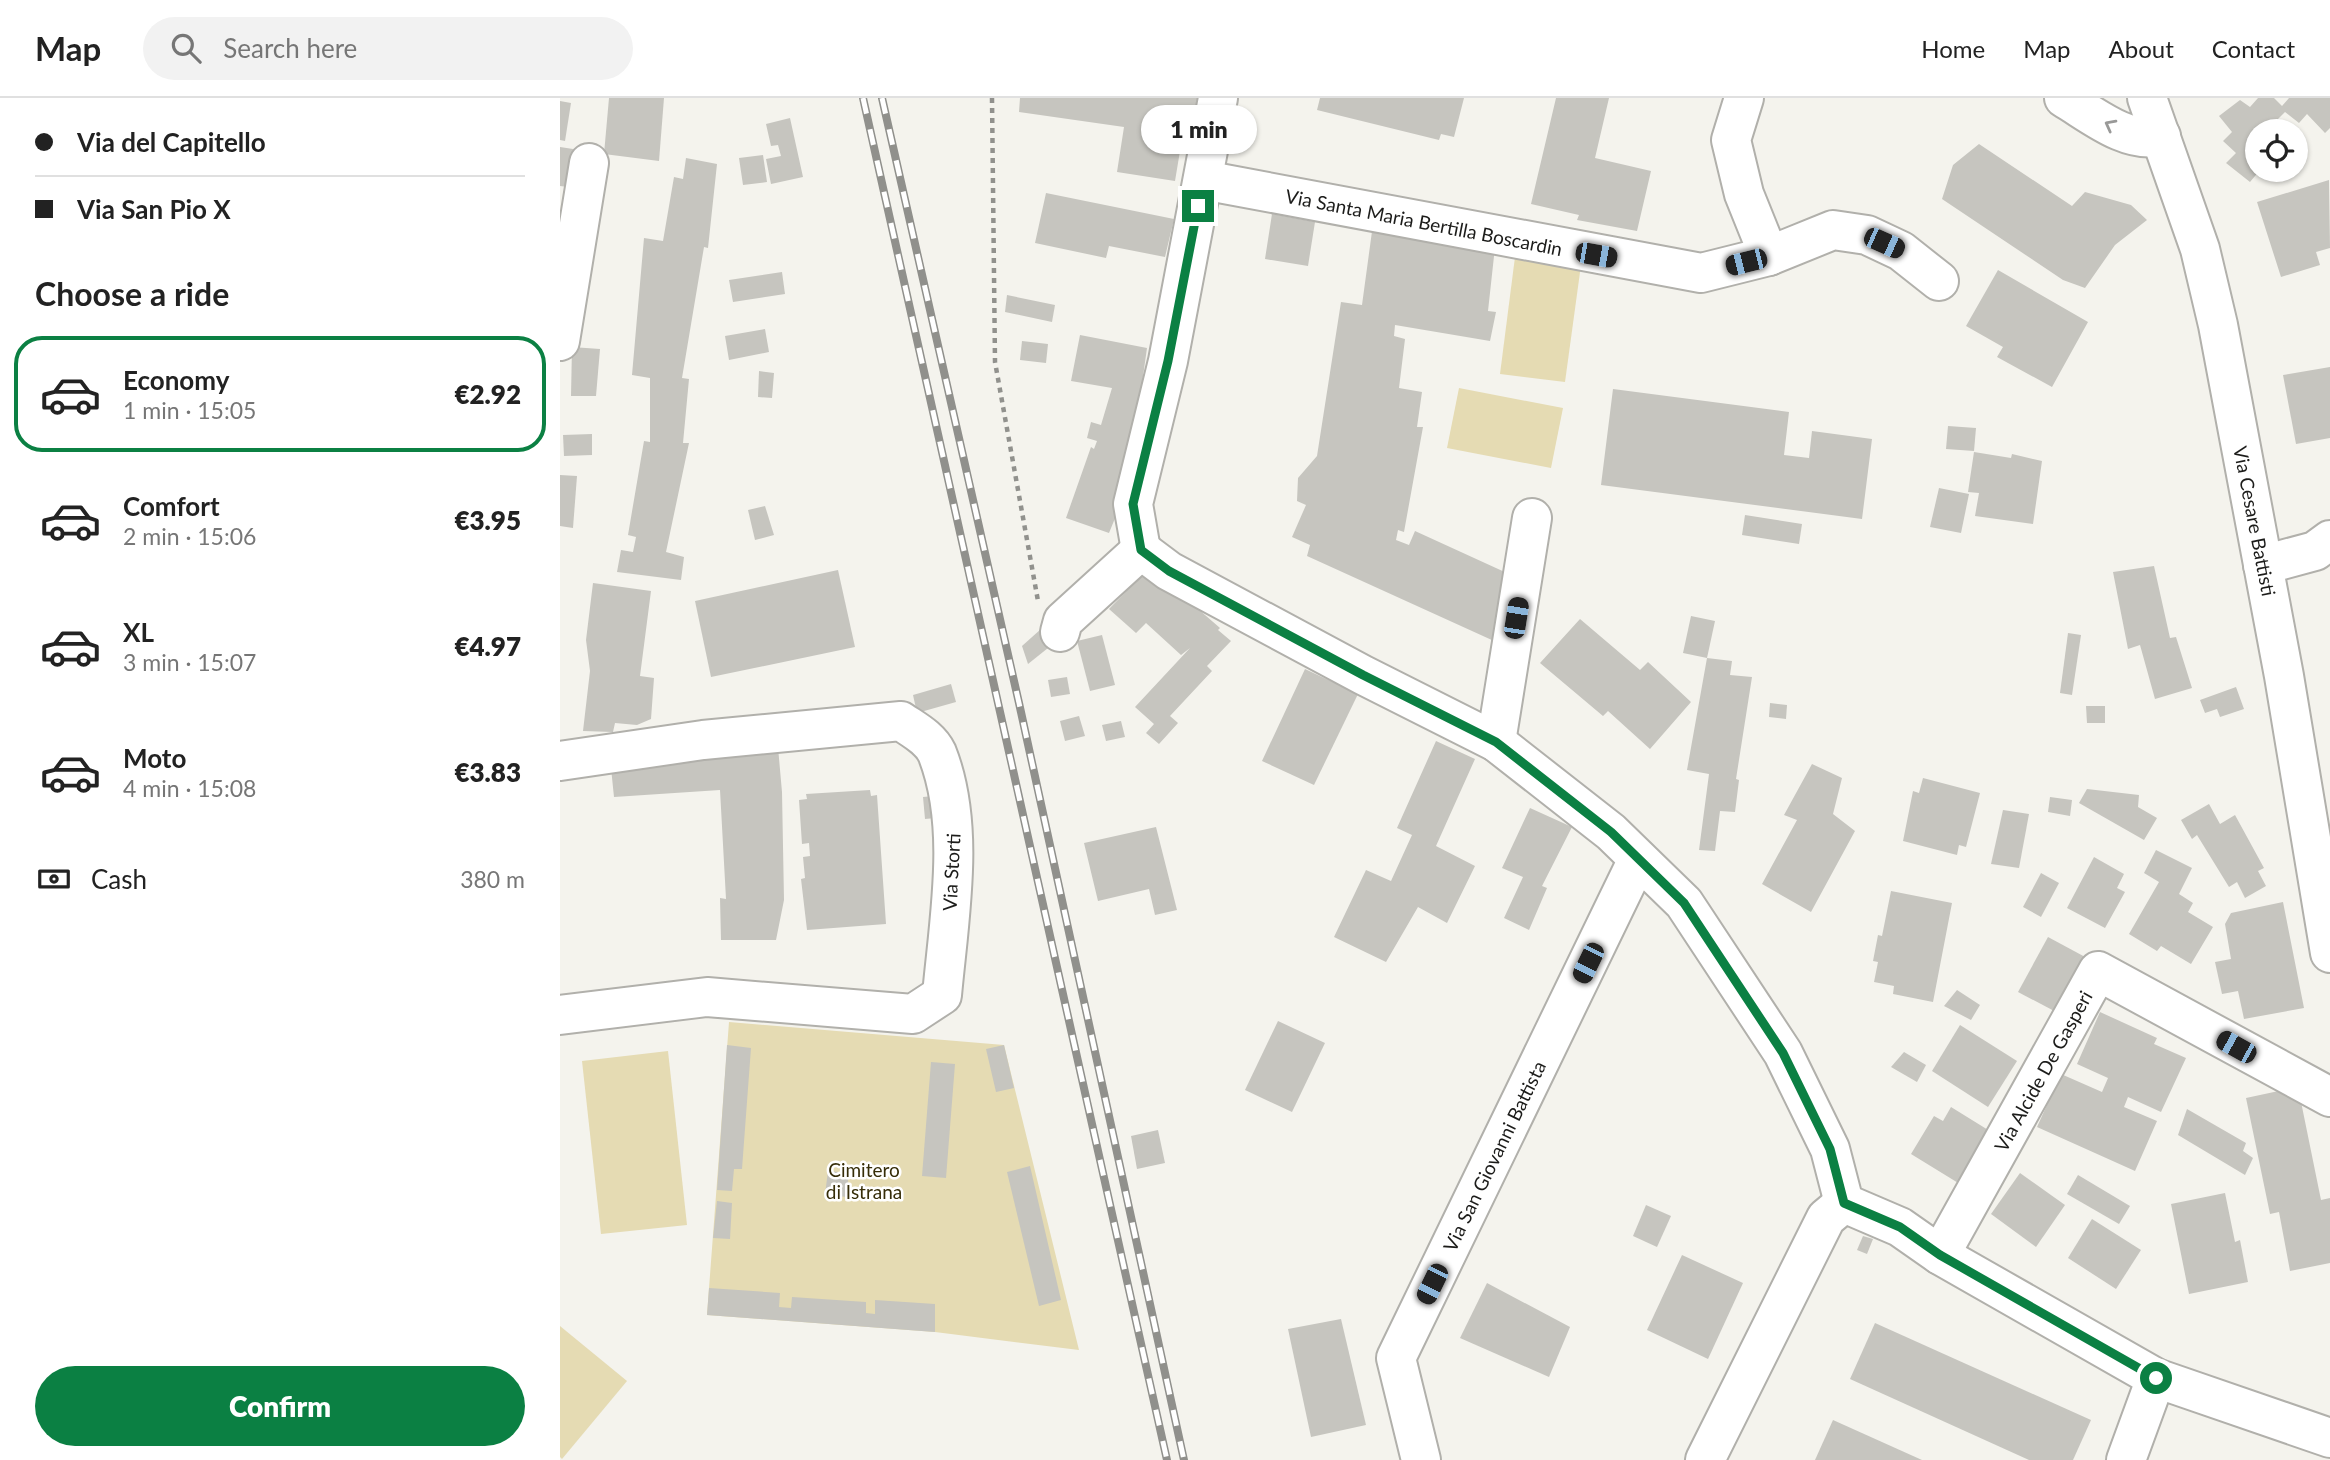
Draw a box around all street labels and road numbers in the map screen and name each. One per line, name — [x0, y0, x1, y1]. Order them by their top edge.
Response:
street label: Via Santa Maria Bertilla Boscardin — [1284, 184, 1564, 260]
street label: Via Cesare Battisti — [2229, 444, 2281, 598]
street label: Via Storti — [937, 833, 965, 911]
street label: Via Alcide De Gasperi — [1989, 987, 2097, 1155]
street label: Via San Giovanni Battista — [1438, 1057, 1550, 1255]

